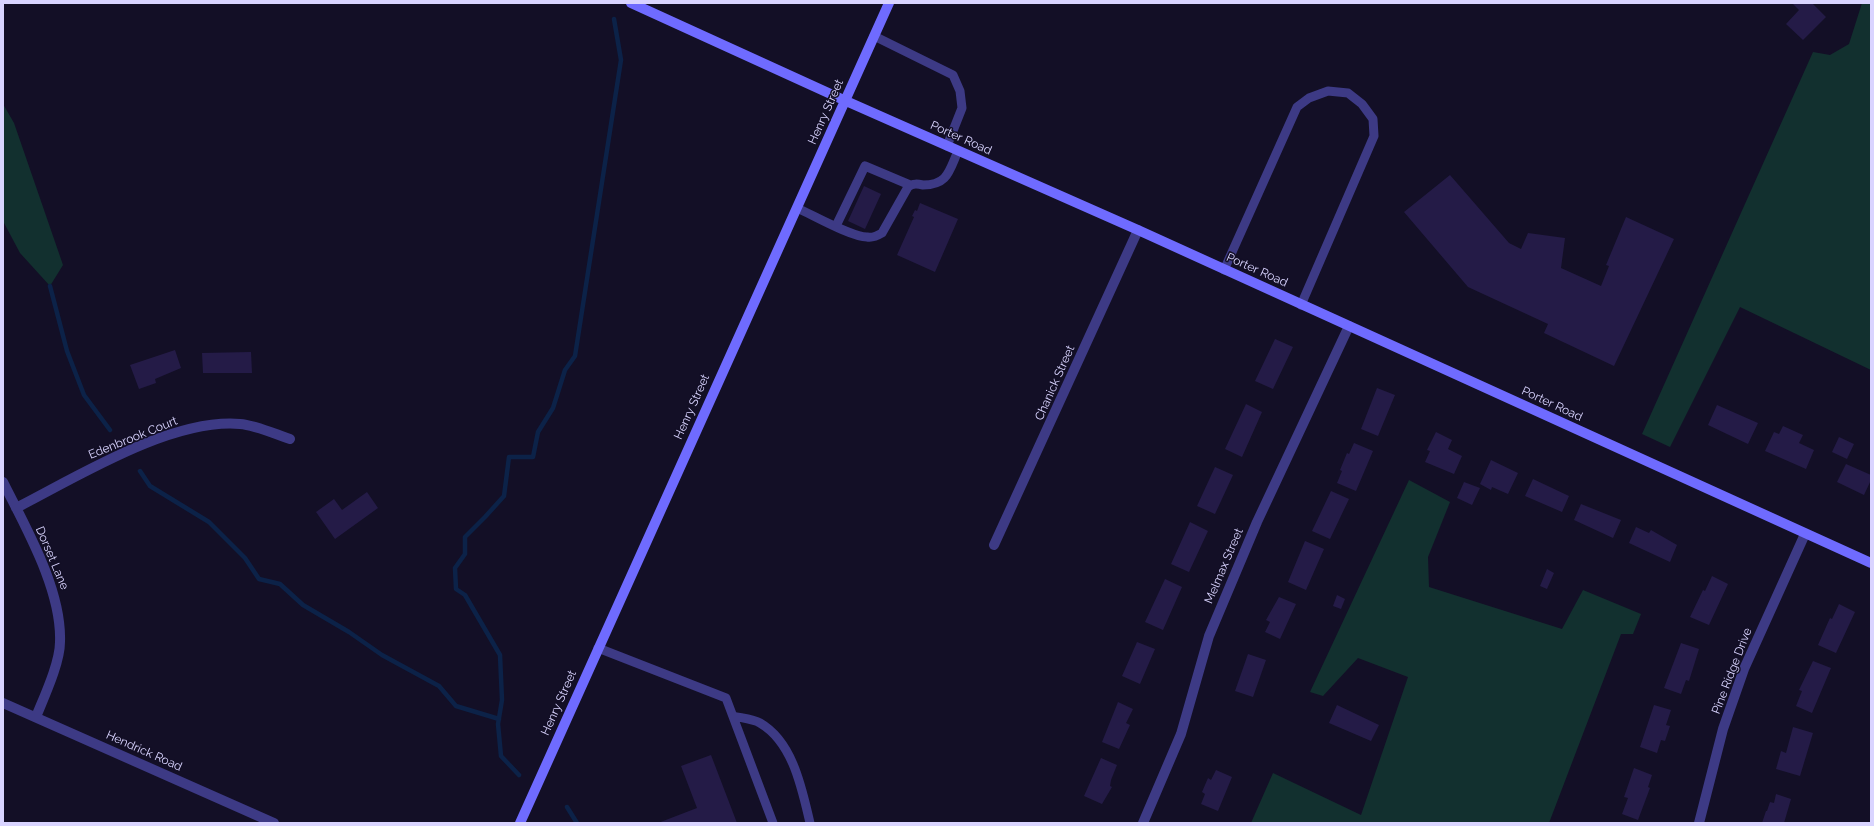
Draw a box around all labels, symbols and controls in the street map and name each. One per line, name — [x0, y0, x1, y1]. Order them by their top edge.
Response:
street label: Henry Street — [805, 77, 847, 147]
street label: Porter Road — [928, 118, 994, 158]
street label: Porter Road — [1224, 250, 1290, 290]
street label: Chanick Street — [1032, 343, 1078, 423]
street label: Henry Street — [671, 372, 713, 442]
street label: Porter Road — [1519, 384, 1585, 424]
street label: Edenbrook Court — [86, 414, 180, 462]
street label: Dorset Lane — [32, 524, 72, 592]
street label: Melmax Street — [1202, 526, 1246, 606]
street label: Pine Ridge Drive — [1709, 626, 1755, 716]
street label: Henry Street — [538, 668, 580, 738]
street label: Hendrick Road — [104, 728, 184, 774]

